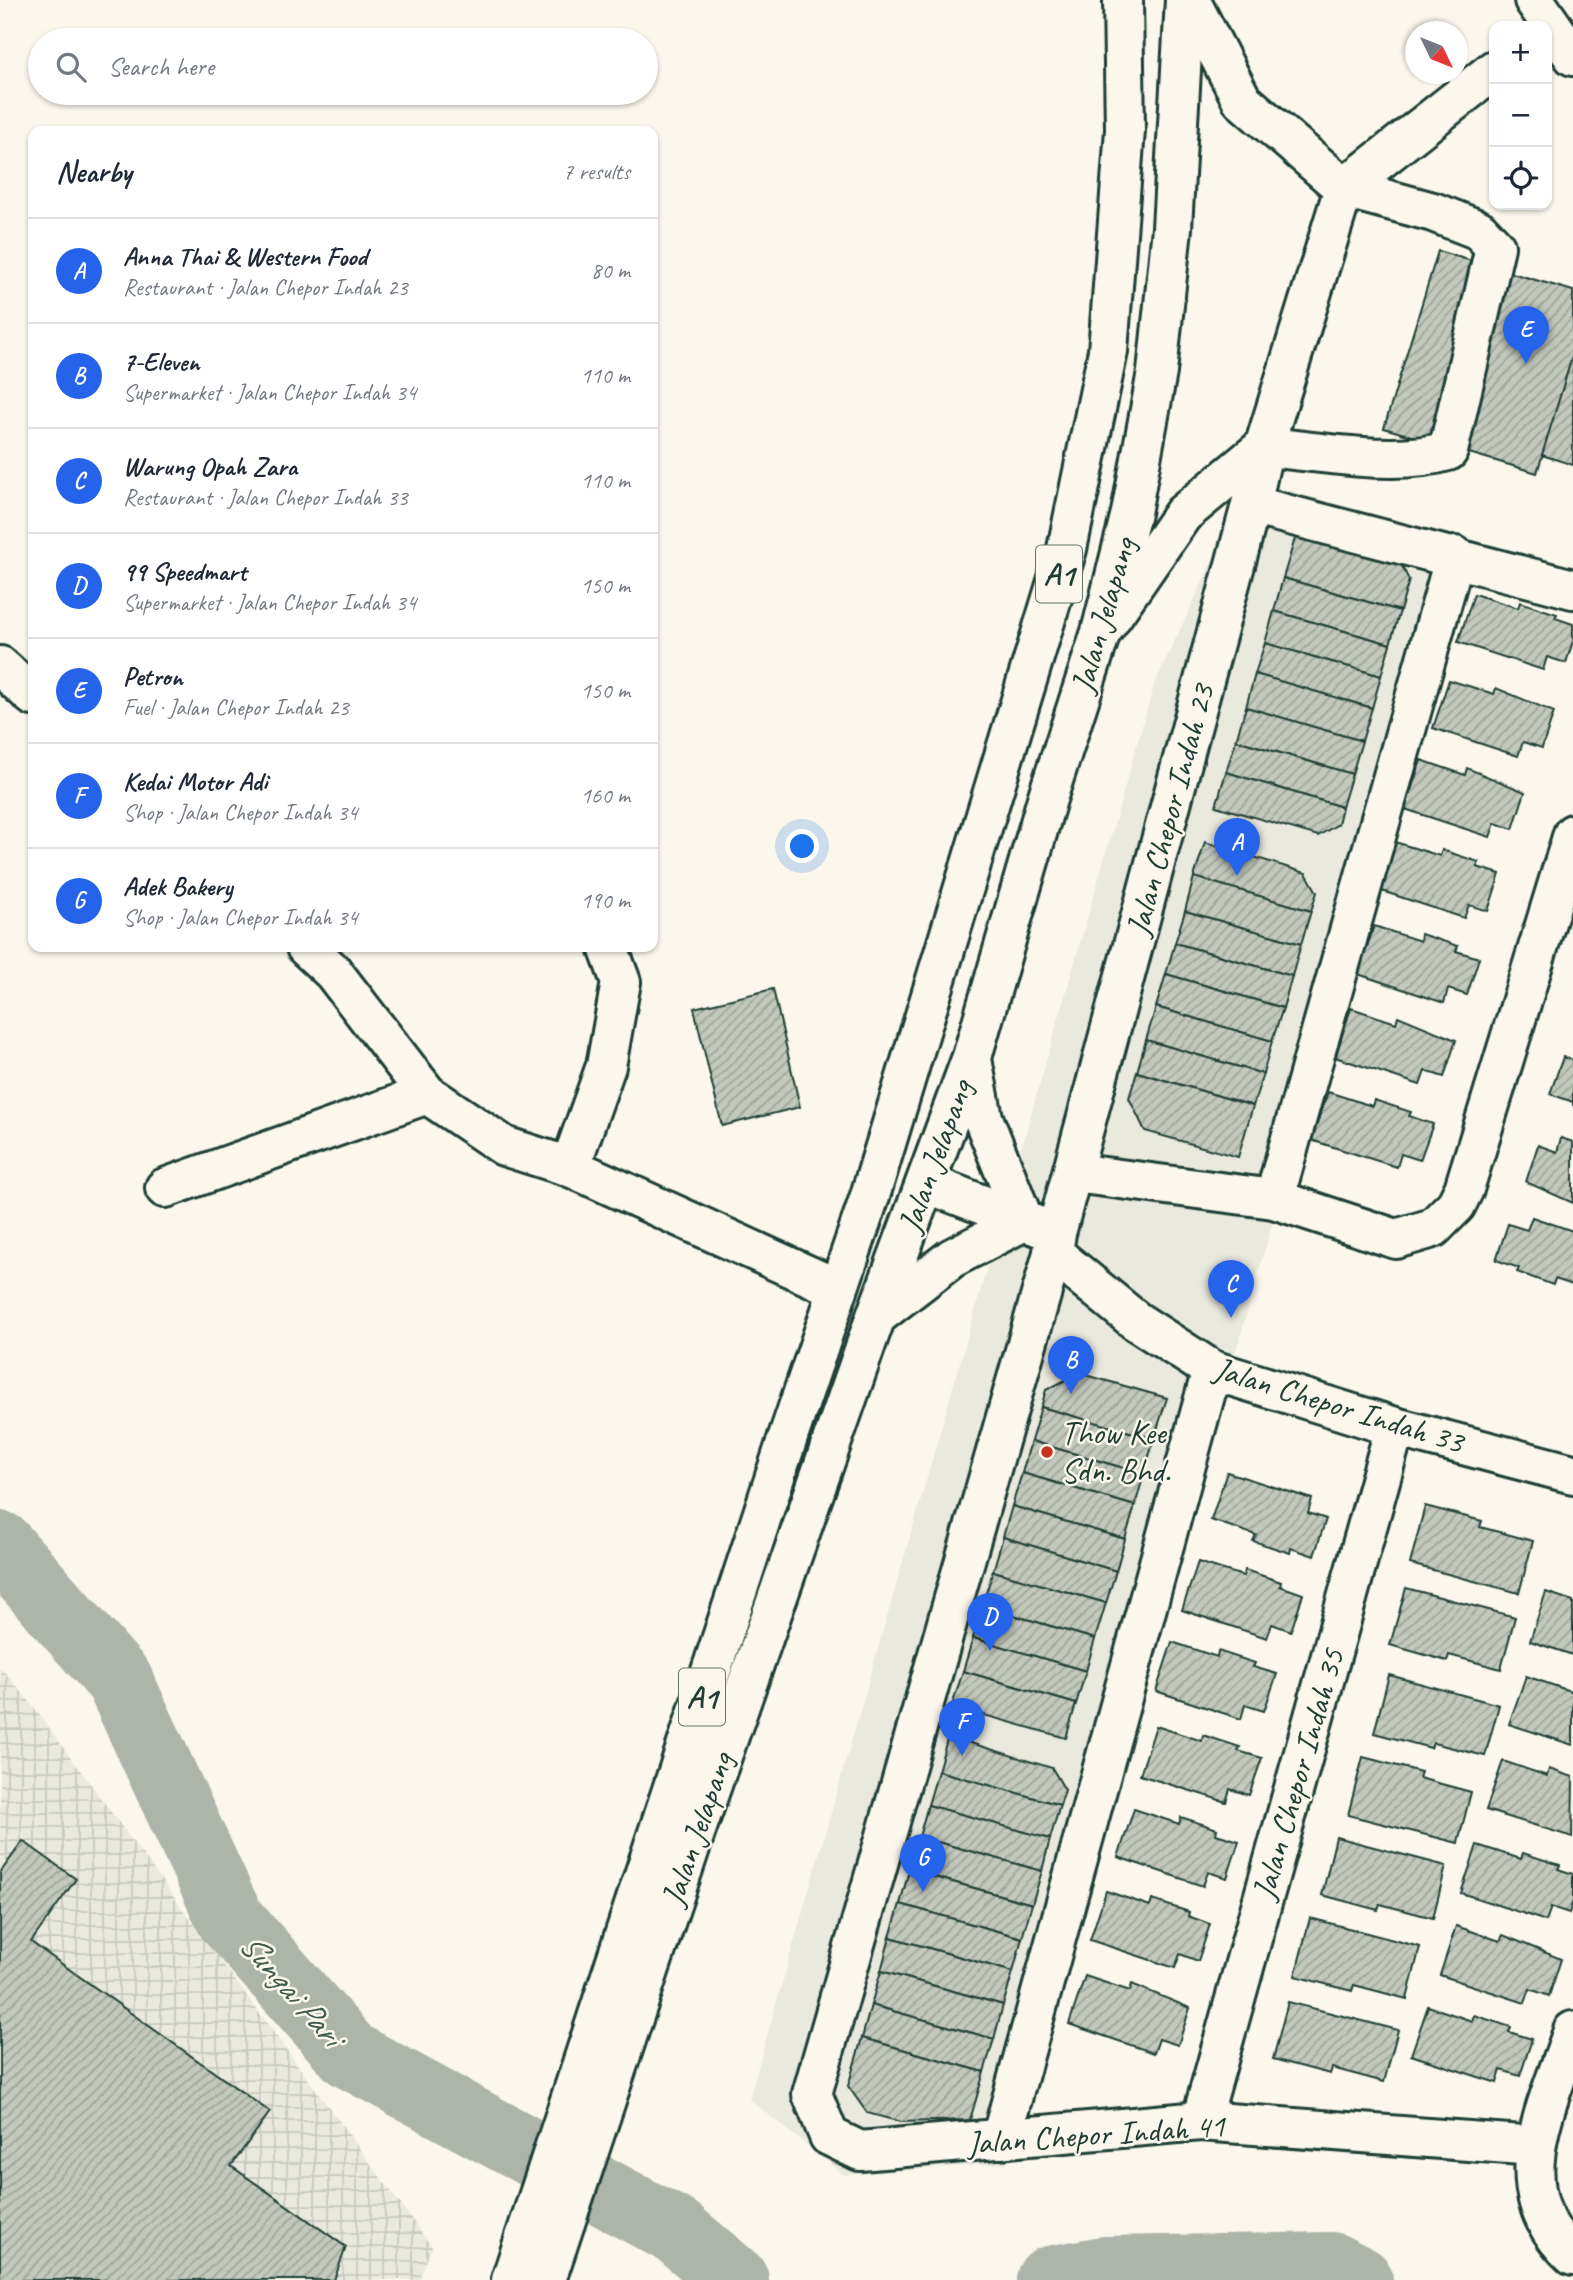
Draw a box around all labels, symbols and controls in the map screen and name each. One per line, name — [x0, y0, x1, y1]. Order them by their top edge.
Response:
north arrow — [1405, 21, 1468, 84]
map controls — [1489, 21, 1552, 210]
button: + — [1489, 21, 1552, 84]
search box — [28, 28, 658, 105]
icon: search — [52, 48, 90, 86]
text: Search here — [108, 50, 214, 83]
button: − — [1489, 84, 1552, 147]
button: locate — [1489, 147, 1552, 210]
text: Nearby — [56, 153, 132, 191]
text: 7 results — [563, 157, 630, 186]
text: Anna Thai & Western Food — [123, 240, 367, 273]
text: A — [73, 256, 85, 285]
text: 80 m — [591, 256, 630, 285]
text: Restaurant · Jalan Chepor Indah 23 — [123, 273, 408, 302]
pin: E — [1503, 306, 1549, 364]
text: 7-Eleven — [123, 345, 200, 378]
text: B — [73, 361, 85, 390]
text: 110 m — [581, 361, 630, 390]
text: Supermarket · Jalan Chepor Indah 34 — [123, 378, 416, 407]
text: Warung Opah Zara — [123, 450, 297, 483]
text: C — [74, 466, 84, 495]
text: 110 m — [581, 466, 630, 495]
text: Restaurant · Jalan Chepor Indah 33 — [123, 483, 408, 512]
street label: Jalan Jelapang — [1060, 531, 1146, 699]
road number: A1 — [1036, 546, 1082, 602]
text: 99 Speedmart — [123, 555, 246, 588]
text: D — [72, 571, 86, 600]
text: 150 m — [581, 571, 630, 600]
text: Supermarket · Jalan Chepor Indah 34 — [123, 588, 416, 617]
text: Petron — [123, 660, 183, 693]
text: E — [73, 676, 85, 705]
text: 150 m — [581, 676, 630, 705]
street label: Jalan Chepor Indah 23 — [1116, 678, 1224, 942]
text: Fuel · Jalan Chepor Indah 23 — [123, 693, 349, 722]
text: Kedai Motor Adi — [123, 765, 267, 798]
text: F — [74, 781, 84, 810]
text: 160 m — [581, 781, 630, 810]
text: Shop · Jalan Chepor Indah 34 — [123, 798, 358, 827]
pin: A — [1214, 818, 1260, 876]
your location — [785, 829, 819, 863]
text: Adek Bakery — [123, 870, 232, 903]
text: G — [73, 886, 85, 915]
text: 190 m — [581, 886, 630, 915]
text: Shop · Jalan Chepor Indah 34 — [123, 903, 358, 932]
street label: Jalan Jelapang — [887, 1072, 983, 1240]
pin: C — [1208, 1260, 1254, 1318]
pin: B — [1048, 1336, 1094, 1394]
street label: Jalan Chepor Indah 33 — [1207, 1347, 1471, 1463]
place label: Thow Kee Sdn. Bhd. — [1061, 1412, 1171, 1492]
marker: Thow Kee Sdn. Bhd. — [1039, 1444, 1055, 1460]
pin: D — [967, 1593, 1013, 1651]
street label: Jalan Chepor Indah 35 — [1242, 1642, 1354, 1906]
road number: A1 — [679, 1668, 725, 1726]
pin: F — [939, 1698, 985, 1756]
street label: Jalan Jelapang — [651, 1745, 743, 1913]
pin: G — [900, 1834, 946, 1892]
water label: Sungai Pari — [229, 1923, 358, 2061]
street label: Jalan Chepor Indah 41 — [964, 2104, 1228, 2164]

